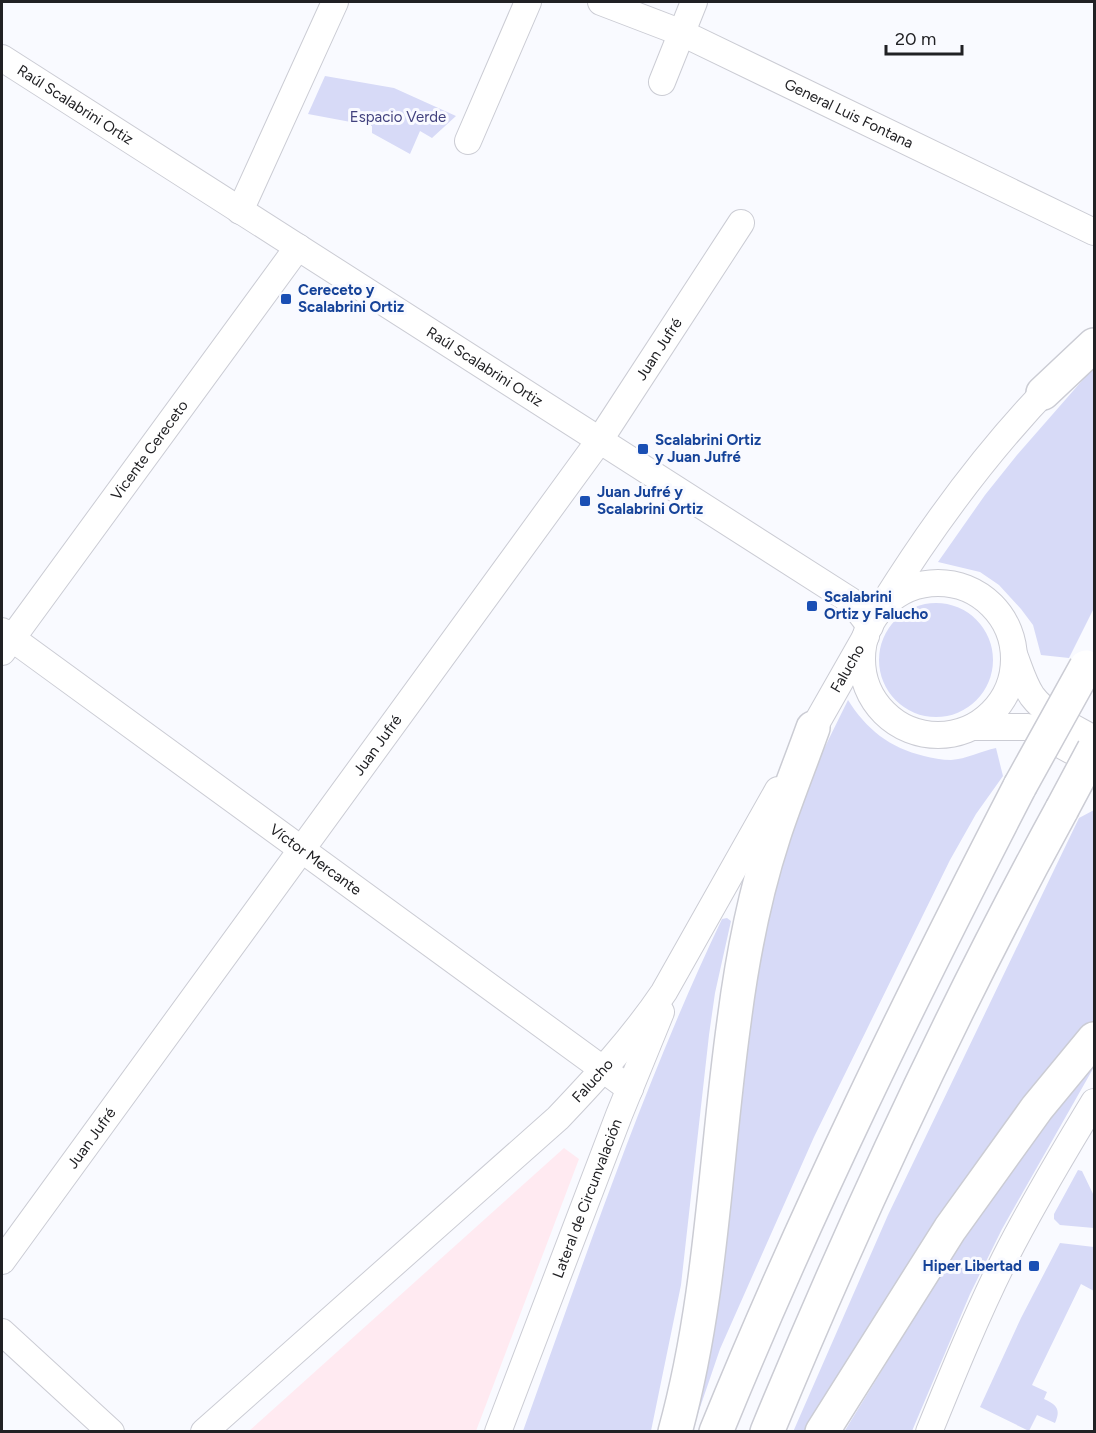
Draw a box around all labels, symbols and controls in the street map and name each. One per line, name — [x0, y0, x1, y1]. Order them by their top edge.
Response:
scale bar — [886, 18, 962, 56]
text: 20 m — [895, 28, 936, 50]
street label: Raúl Scalabrini Ortiz — [14, 61, 137, 149]
street label: General Luis Fontana — [782, 75, 916, 152]
park label: Espacio Verde — [350, 108, 446, 126]
place label: Cereceto y Scalabrini Ortiz — [298, 281, 404, 316]
marker: Cereceto y Scalabrini Ortiz — [279, 292, 293, 306]
street label: Juan Jufré — [632, 315, 686, 384]
street label: Raúl Scalabrini Ortiz — [423, 323, 546, 411]
street label: Vicente Cereceto — [107, 397, 192, 504]
place label: Scalabrini Ortiz y Juan Jufré — [655, 431, 761, 466]
marker: Scalabrini Ortiz y Juan Jufré — [636, 442, 650, 456]
place label: Juan Jufré y Scalabrini Ortiz — [597, 483, 703, 518]
marker: Juan Jufré y Scalabrini Ortiz — [578, 494, 592, 508]
place label: Scalabrini Ortiz y Falucho — [824, 588, 929, 623]
marker: Scalabrini Ortiz y Falucho — [805, 599, 819, 613]
street label: Falucho — [827, 641, 868, 696]
street label: Juan Jufré — [349, 711, 406, 779]
street label: Víctor Mercante — [266, 820, 365, 899]
street label: Falucho — [568, 1055, 617, 1106]
street label: Juan Jufré — [63, 1104, 120, 1172]
street label: Lateral de Circunvalación — [549, 1116, 626, 1281]
place label: Hiper Libertad — [923, 1257, 1022, 1275]
marker: Hiper Libertad — [1027, 1259, 1041, 1273]

